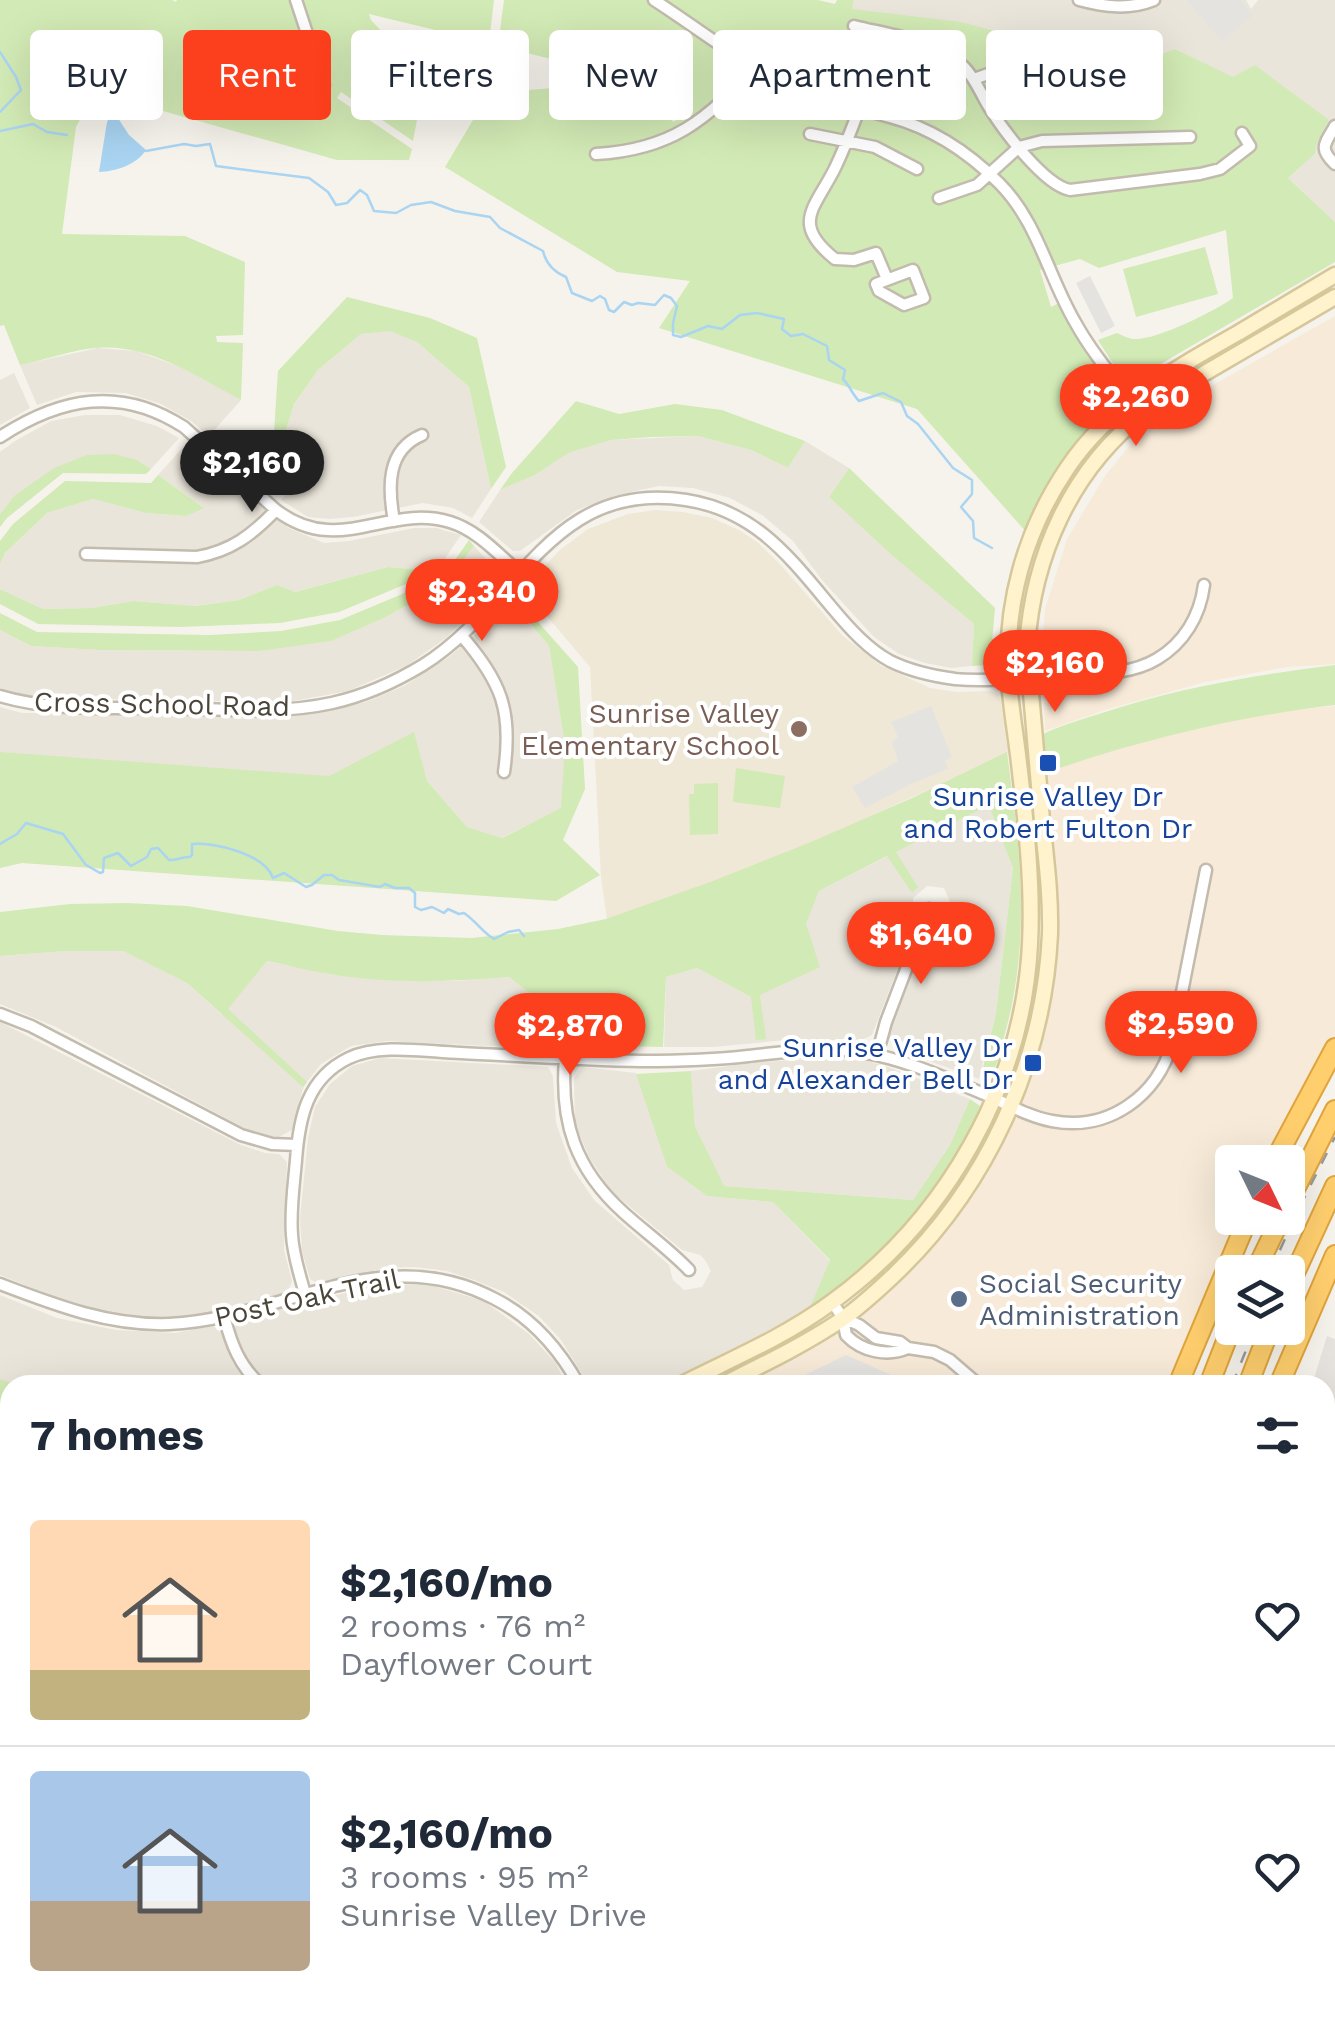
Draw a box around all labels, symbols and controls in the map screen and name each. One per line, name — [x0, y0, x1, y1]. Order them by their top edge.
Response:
chip: Buy — [30, 30, 163, 120]
chip: Rent — [183, 30, 331, 120]
chip: Filters — [351, 30, 529, 120]
chip: New — [549, 30, 693, 120]
chip: Apartment — [713, 30, 966, 120]
chip: House — [986, 30, 1163, 120]
pin: $2,260 — [1055, 364, 1217, 449]
text: $2,260 — [1082, 377, 1190, 415]
pin: $2,160 — [171, 430, 333, 515]
text: $2,160 — [202, 443, 302, 481]
pin: $2,340 — [401, 559, 563, 644]
text: $2,340 — [427, 572, 537, 610]
pin: $2,160 — [974, 630, 1136, 715]
text: $2,160 — [1005, 643, 1105, 681]
street label: Cross School Road — [34, 685, 290, 723]
place label: Sunrise Valley Elementary School — [521, 697, 780, 762]
marker: Sunrise Valley Elementary School — [788, 718, 810, 740]
marker: Sunrise Valley Dr and Robert Fulton Dr — [1037, 752, 1059, 774]
place label: Sunrise Valley Dr and Robert Fulton Dr — [904, 780, 1192, 845]
pin: $1,640 — [840, 902, 1002, 987]
text: $1,640 — [869, 915, 973, 953]
pin: $2,590 — [1100, 991, 1262, 1076]
pin: $2,870 — [489, 993, 651, 1078]
text: $2,590 — [1127, 1004, 1235, 1042]
text: $2,870 — [516, 1006, 624, 1044]
place label: Sunrise Valley Dr and Alexander Bell Dr — [718, 1031, 1013, 1096]
marker: Sunrise Valley Dr and Alexander Bell Dr — [1022, 1052, 1044, 1074]
north arrow — [1215, 1145, 1305, 1235]
map controls — [1215, 1145, 1305, 1345]
button: layers — [1215, 1255, 1305, 1345]
street label: Post Oak Trail — [211, 1262, 403, 1334]
place label: Social Security Administration — [979, 1267, 1183, 1332]
marker: Social Security Administration — [948, 1288, 970, 1310]
icon: filters — [1250, 1408, 1305, 1463]
text: 7 homes — [30, 1411, 204, 1460]
text: $2,160/mo — [340, 1558, 553, 1607]
icon: home — [110, 1560, 230, 1680]
icon: heart — [1250, 1593, 1305, 1648]
text: 2 rooms · 76 m² — [340, 1607, 586, 1645]
text: Dayflower Court — [340, 1645, 592, 1683]
text: $2,160/mo — [340, 1809, 553, 1858]
icon: home — [110, 1811, 230, 1931]
icon: heart — [1250, 1844, 1305, 1899]
text: 3 rooms · 95 m² — [340, 1858, 588, 1896]
text: Sunrise Valley Drive — [340, 1896, 647, 1934]

